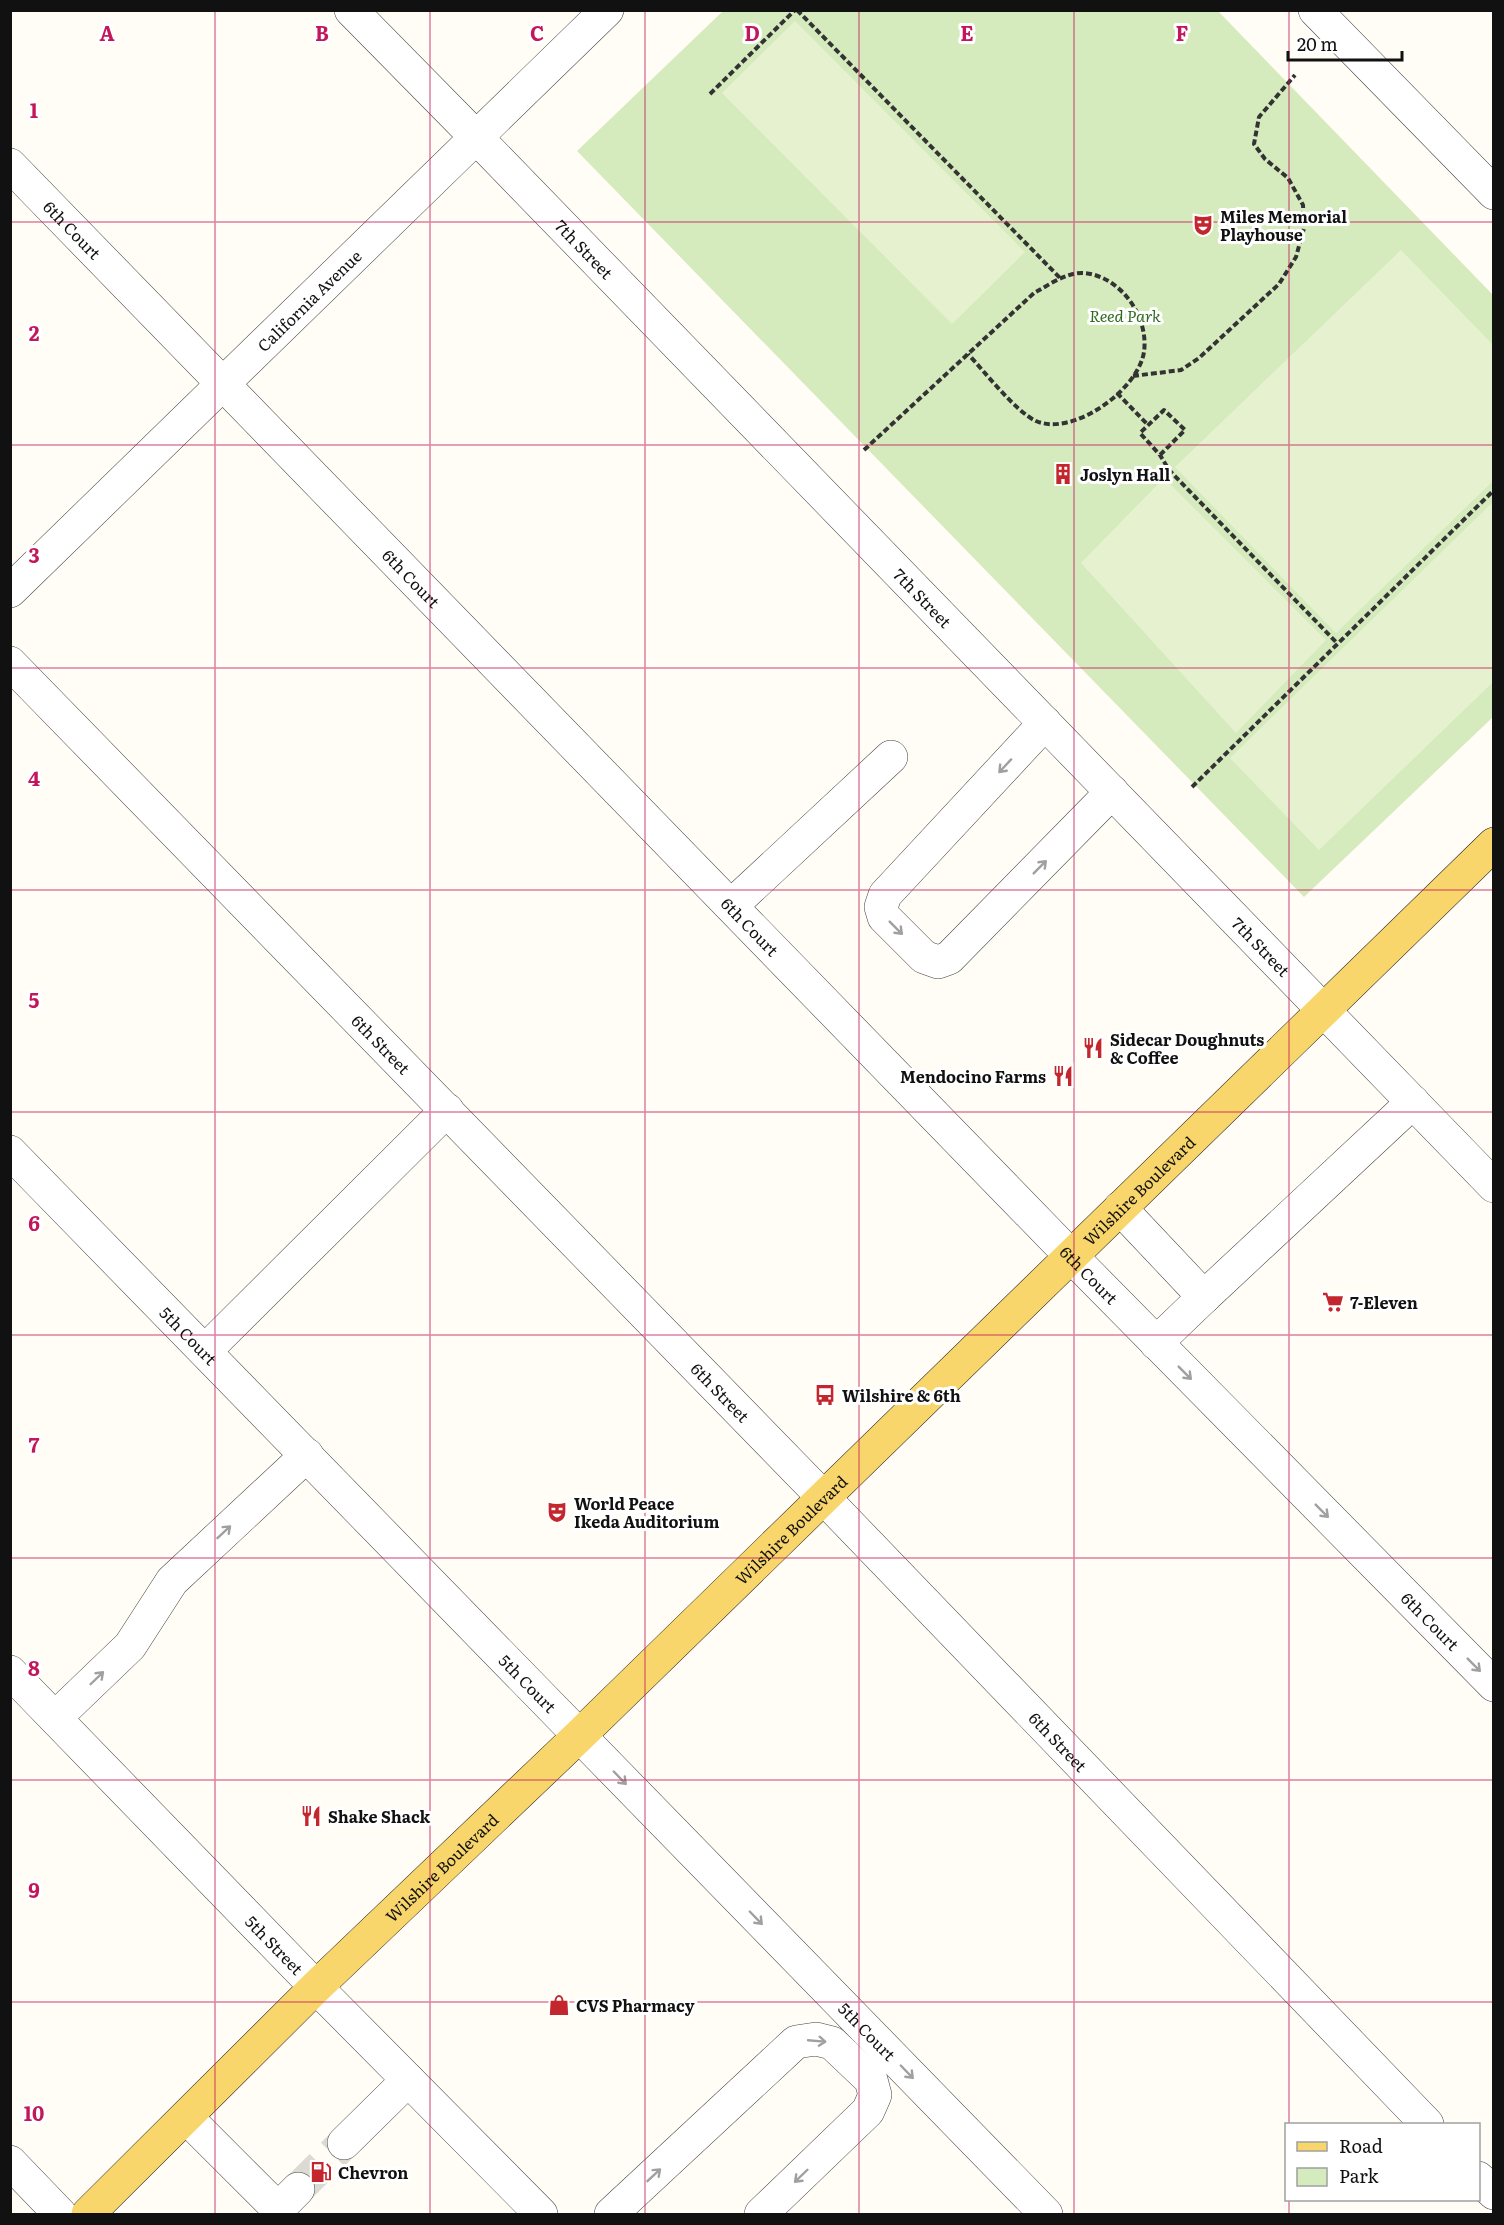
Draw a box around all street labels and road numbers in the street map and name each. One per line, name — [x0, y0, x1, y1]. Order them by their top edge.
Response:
street label: 6th Court — [39, 195, 107, 265]
street label: 7th Street — [550, 214, 619, 284]
street label: California Avenue — [251, 244, 366, 357]
street label: 6th Court — [377, 543, 446, 613]
street label: 7th Street — [889, 563, 958, 633]
street label: 6th Court — [716, 892, 785, 961]
street label: 7th Street — [1227, 911, 1296, 982]
street label: 6th Street — [347, 1009, 416, 1079]
street label: Wilshire Boulevard — [1077, 1130, 1200, 1251]
street label: 6th Court — [1055, 1240, 1124, 1310]
street label: 5th Court — [155, 1301, 223, 1370]
street label: 6th Street — [686, 1357, 756, 1427]
street label: Wilshire Boulevard — [729, 1469, 852, 1590]
street label: 6th Court — [1396, 1586, 1465, 1656]
street label: 5th Court — [494, 1649, 563, 1718]
street label: 6th Street — [1024, 1706, 1093, 1777]
street label: Wilshire Boulevard — [379, 1807, 503, 1927]
street label: 5th Street — [240, 1910, 310, 1980]
street label: 5th Court — [833, 1996, 902, 2066]

